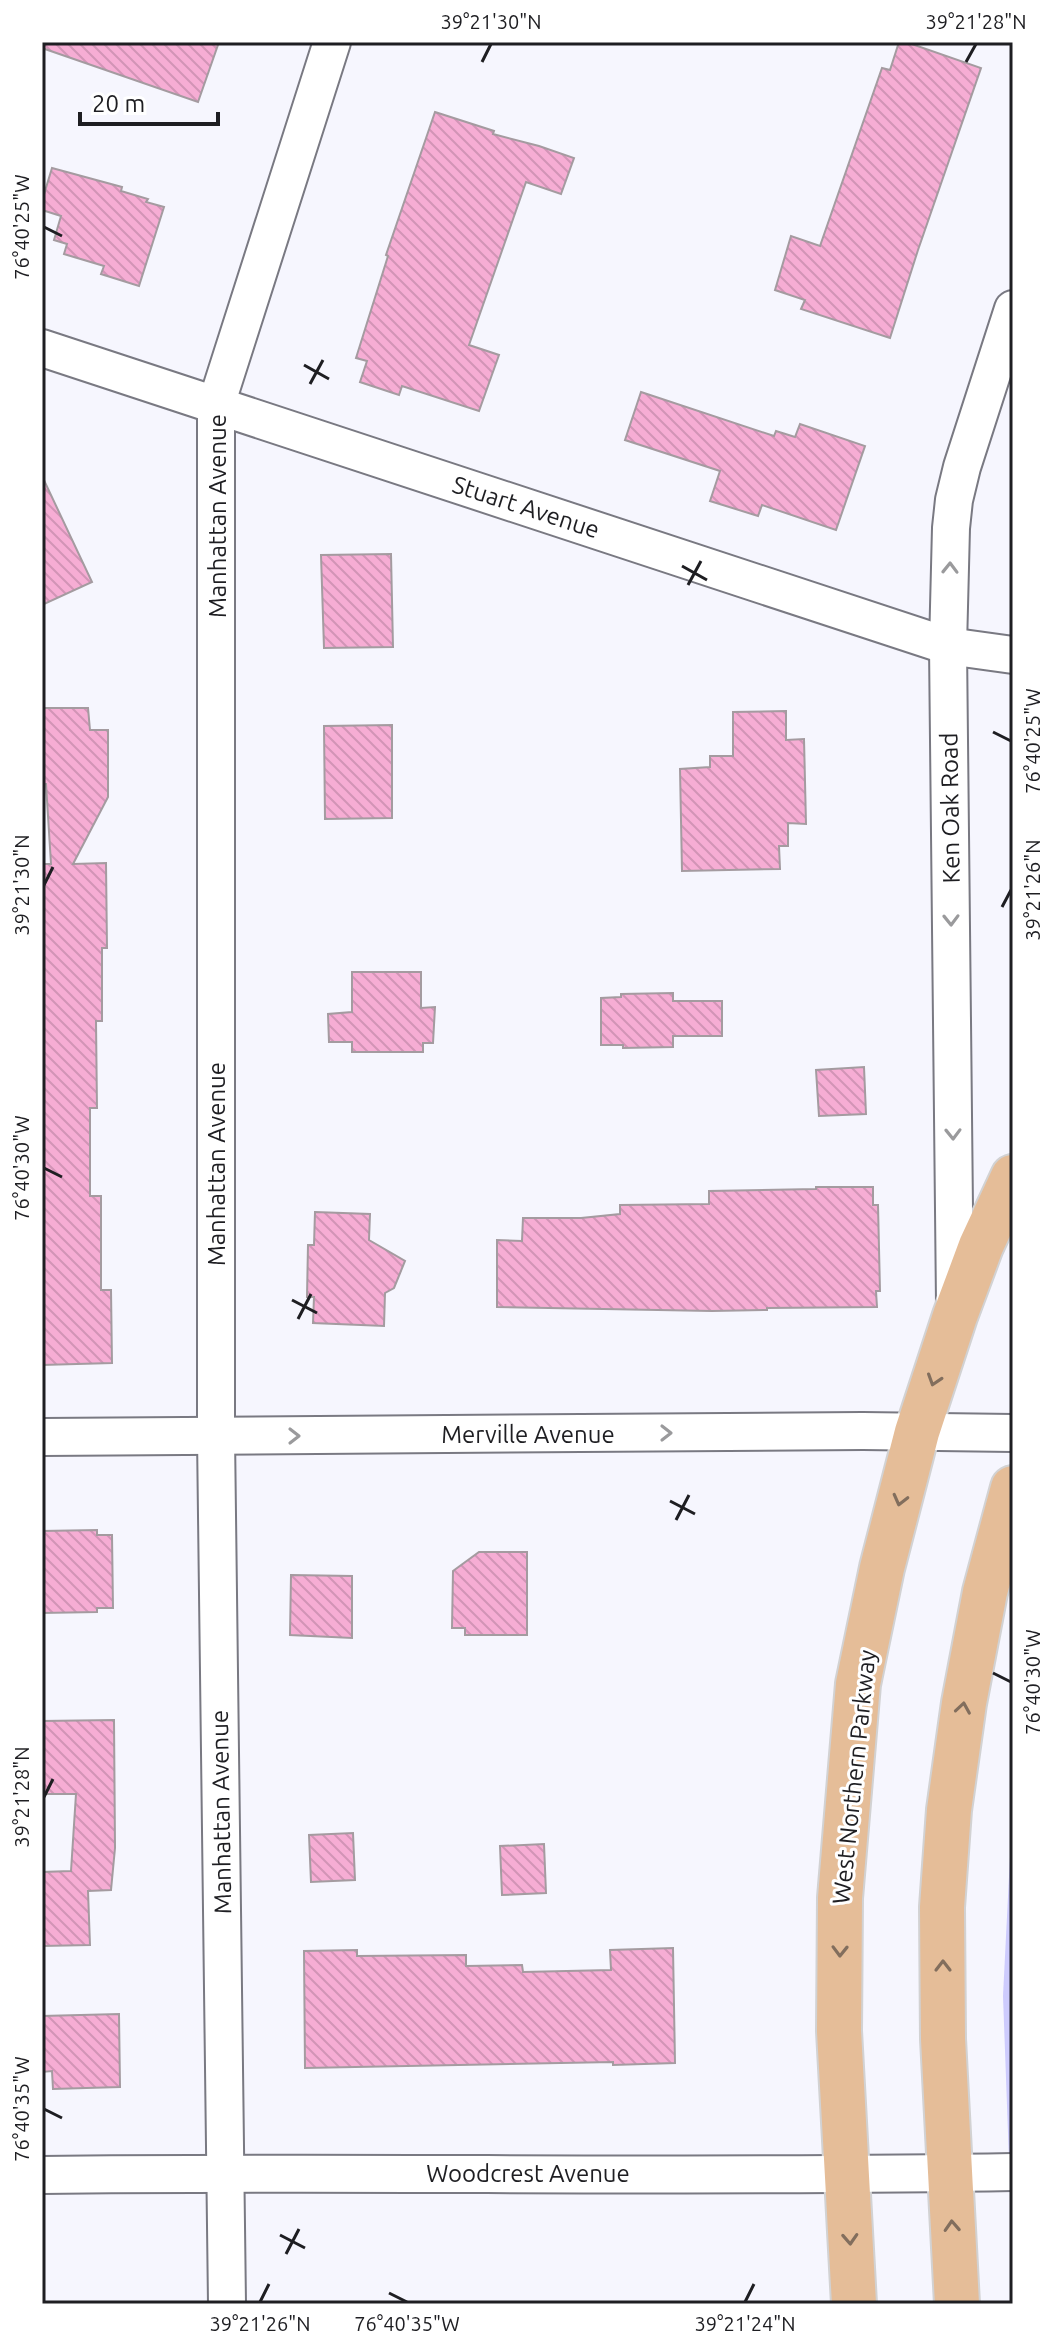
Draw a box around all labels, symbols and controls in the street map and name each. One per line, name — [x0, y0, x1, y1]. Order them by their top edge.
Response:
text: 39°21'30"N — [440, 10, 542, 33]
text: 39°21'28"N — [925, 10, 1027, 33]
scale bar — [80, 76, 218, 126]
text: 20 m — [92, 90, 145, 117]
text: 76°40'25"W — [10, 174, 33, 280]
street label: Manhattan Avenue — [204, 414, 231, 618]
street label: Stuart Avenue — [449, 471, 603, 543]
one-way arrow — [941, 561, 958, 574]
text: 76°40'25"W — [1021, 688, 1044, 794]
street label: Ken Oak Road — [935, 732, 965, 884]
text: 39°21'30"N — [10, 834, 33, 936]
text: 39°21'26"N — [1021, 839, 1044, 941]
one-way arrow — [942, 914, 960, 927]
street label: Manhattan Avenue — [203, 1062, 230, 1266]
text: 76°40'30"W — [10, 1115, 33, 1221]
one-way arrow — [944, 1128, 962, 1141]
one-way arrow — [927, 1372, 943, 1386]
street label: Merville Avenue — [441, 1421, 615, 1448]
one-way arrow — [660, 1424, 673, 1442]
one-way arrow — [288, 1427, 301, 1445]
one-way arrow — [892, 1493, 909, 1506]
text: 76°40'30"W — [1021, 1629, 1044, 1735]
street label: West Northern Parkway — [827, 1648, 881, 1906]
one-way arrow — [954, 1701, 971, 1714]
street label: Manhattan Avenue — [206, 1710, 236, 1914]
text: 39°21'28"N — [10, 1746, 33, 1848]
one-way arrow — [831, 1945, 849, 1958]
one-way arrow — [934, 1959, 952, 1972]
text: 76°40'35"W — [10, 2056, 33, 2162]
street label: Woodcrest Avenue — [426, 2160, 630, 2187]
one-way arrow — [944, 2219, 961, 2232]
one-way arrow — [841, 2233, 858, 2246]
text: 39°21'26"N — [209, 2312, 311, 2335]
text: 76°40'35"W — [354, 2312, 460, 2335]
text: 39°21'24"N — [694, 2312, 796, 2335]

